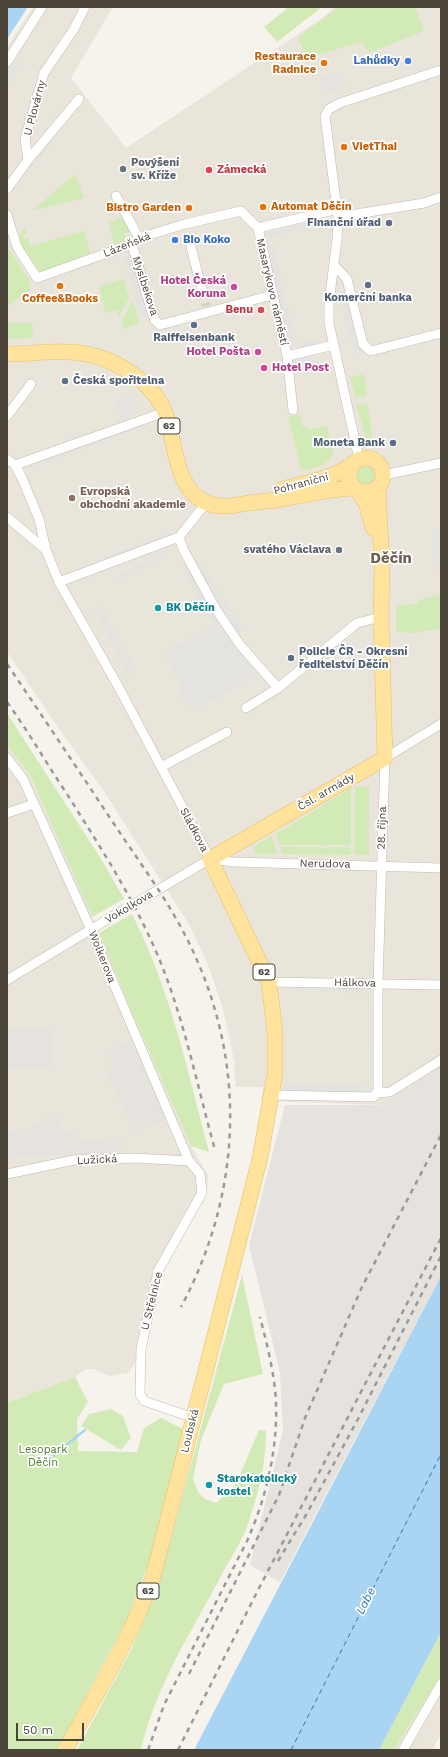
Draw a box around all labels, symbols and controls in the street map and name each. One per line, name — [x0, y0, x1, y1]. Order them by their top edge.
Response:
place label: Restaurace Radnice — [255, 50, 316, 76]
place label: Lahůdky — [353, 54, 400, 68]
marker: Lahůdky — [403, 56, 413, 66]
marker: Restaurace Radnice — [319, 58, 329, 68]
street label: U Plovárny — [21, 79, 49, 137]
place label: VietThai — [352, 140, 397, 154]
marker: VietThai — [339, 142, 349, 152]
place label: Povýšení sv. Kříže — [131, 156, 179, 182]
place label: Zámecká — [217, 163, 266, 177]
marker: Povýšení sv. Kříže — [118, 164, 128, 174]
marker: Zámecká — [204, 165, 214, 175]
place label: Automat Děčín — [271, 200, 352, 214]
place label: Bistro Garden — [106, 201, 181, 215]
marker: Automat Děčín — [258, 202, 268, 212]
marker: Bistro Garden — [184, 203, 194, 213]
place label: Finanční úřad — [307, 216, 381, 230]
marker: Finanční úřad — [384, 218, 394, 228]
street label: Lázeňská — [101, 230, 153, 260]
place label: Bio Koko — [183, 233, 230, 247]
marker: Bio Koko — [170, 235, 180, 245]
street label: Masarykovo náměstí — [253, 237, 291, 347]
street label: Myslbekova — [129, 255, 161, 317]
place label: Hotel Česká Koruna — [161, 274, 226, 300]
marker: Komerční banka — [363, 280, 373, 290]
marker: Coffee&Books — [55, 281, 65, 291]
marker: Hotel Česká Koruna — [229, 282, 239, 292]
place label: Komerční banka — [324, 291, 412, 305]
place label: Coffee&Books — [22, 292, 98, 306]
place label: Benu — [225, 303, 253, 317]
marker: Benu — [256, 305, 266, 315]
marker: Raiffeisenbank — [189, 320, 199, 330]
place label: Raiffeisenbank — [153, 331, 235, 345]
place label: Hotel Pošta — [186, 345, 250, 359]
marker: Hotel Pošta — [253, 347, 263, 357]
place label: Hotel Post — [272, 361, 329, 375]
marker: Hotel Post — [259, 363, 269, 373]
place label: Česká spořitelna — [73, 374, 164, 388]
marker: Česká spořitelna — [60, 376, 70, 386]
road number: 62 — [158, 418, 180, 434]
place label: Moneta Bank — [313, 436, 385, 450]
marker: Moneta Bank — [388, 438, 398, 448]
street label: Pohraniční — [272, 470, 330, 498]
place label: Evropská obchodní akademie — [80, 485, 186, 511]
marker: Evropská obchodní akademie — [67, 493, 77, 503]
place label: svatého Václava — [244, 543, 331, 557]
marker: svatého Václava — [334, 545, 344, 555]
district label: Děčín — [370, 550, 412, 568]
place label: BK Děčín — [166, 601, 215, 615]
marker: BK Děčín — [153, 603, 163, 613]
place label: Policie ČR - Okresní ředitelství Děčín — [299, 645, 408, 671]
marker: Policie ČR - Okresní ředitelství Děčín — [286, 653, 296, 663]
street label: Čsl. armády — [295, 770, 357, 814]
street label: Sládkova — [177, 806, 211, 854]
street label: 28. října — [375, 806, 389, 850]
street label: Nerudova — [299, 857, 351, 871]
street label: Vokolkova — [103, 888, 155, 926]
street label: Wolkerova — [86, 929, 118, 985]
road number: 62 — [253, 964, 275, 980]
street label: Hálkova — [334, 976, 376, 990]
street label: Lužická — [76, 1152, 118, 1168]
street label: U Střelnice — [138, 1271, 166, 1331]
street label: Loubská — [178, 1408, 202, 1454]
park label: Lesopark Děčín — [18, 1443, 68, 1469]
place label: Starokatolický kostel — [217, 1472, 297, 1498]
marker: Starokatolický kostel — [204, 1480, 214, 1490]
road number: 62 — [137, 1583, 159, 1599]
water label: Labe — [353, 1585, 379, 1617]
scale bar — [18, 1715, 86, 1741]
text: 50 m — [23, 1723, 53, 1737]

